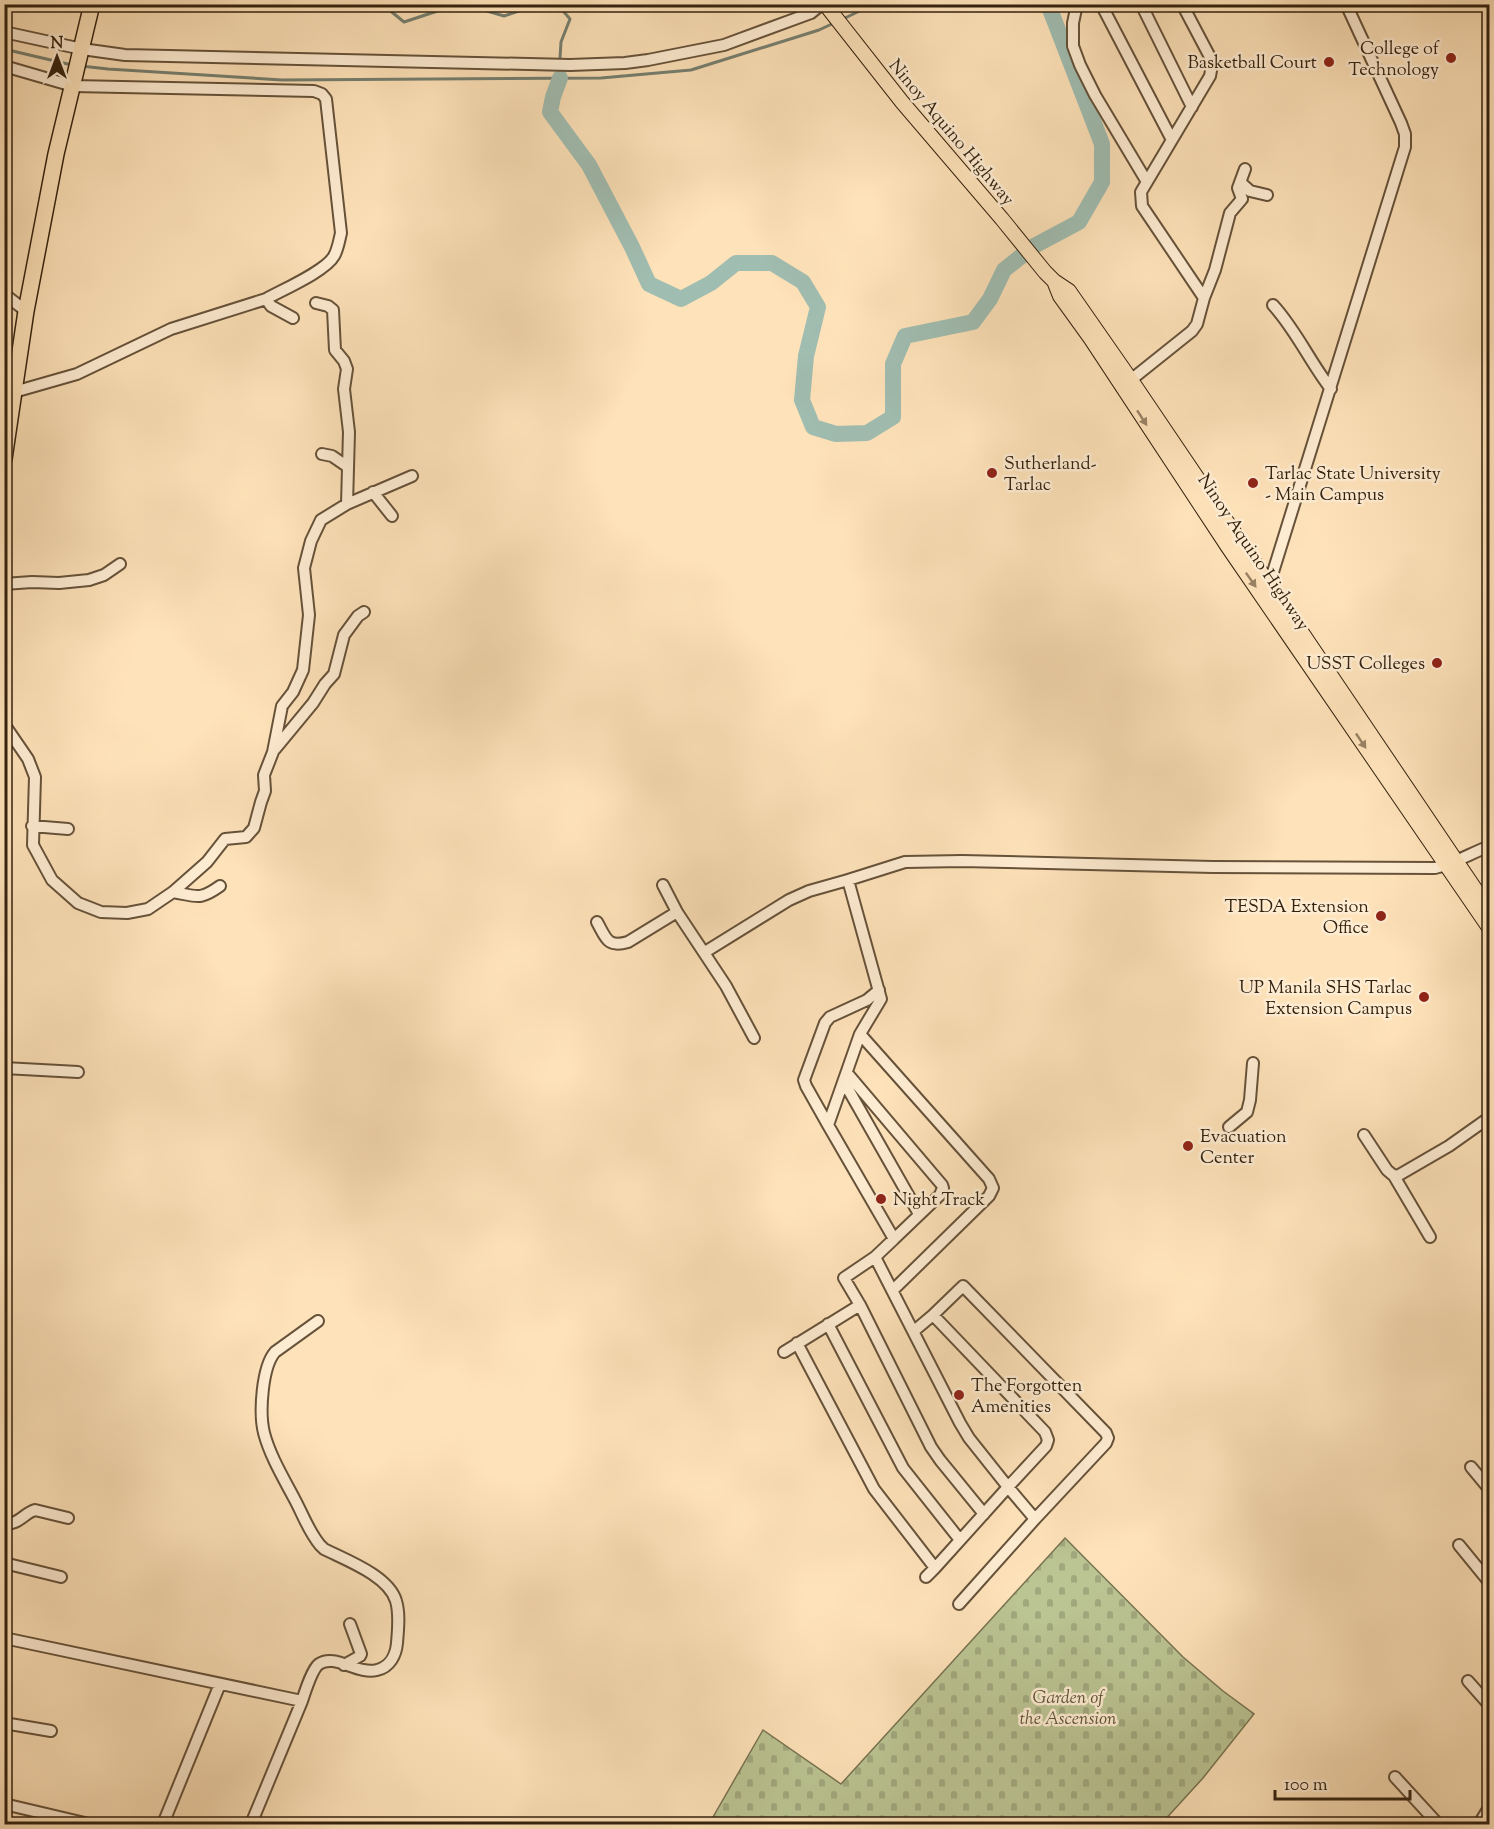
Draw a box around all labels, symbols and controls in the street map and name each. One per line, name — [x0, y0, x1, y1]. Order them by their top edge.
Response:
north arrow — [27, 27, 87, 87]
text: N — [51, 33, 64, 56]
place label: College of Technology — [1348, 37, 1440, 84]
place label: Basketball Court — [1187, 51, 1317, 77]
marker: College of Technology — [1444, 51, 1458, 65]
street label: Ninoy Aquino Highway — [881, 54, 1020, 212]
marker: Basketball Court — [1322, 55, 1336, 69]
one-way arrow — [1137, 410, 1148, 426]
place label: Sutherland- Tarlac — [1004, 452, 1097, 499]
place label: Tarlac State University - Main Campus — [1265, 462, 1441, 509]
marker: Sutherland- Tarlac — [985, 466, 999, 480]
street label: Ninoy Aquino Highway — [1190, 470, 1315, 637]
marker: Tarlac State University - Main Campus — [1246, 476, 1260, 490]
one-way arrow — [1245, 572, 1256, 588]
place label: USST Colleges — [1306, 652, 1425, 678]
marker: USST Colleges — [1430, 656, 1444, 670]
one-way arrow — [1355, 733, 1366, 749]
place label: TESDA Extension Office — [1225, 895, 1369, 942]
marker: TESDA Extension Office — [1374, 909, 1388, 923]
place label: UP Manila SHS Tarlac Extension Campus — [1239, 976, 1412, 1023]
marker: UP Manila SHS Tarlac Extension Campus — [1417, 990, 1431, 1004]
place label: Evacuation Center — [1200, 1125, 1287, 1172]
marker: Evacuation Center — [1181, 1139, 1195, 1153]
place label: Night Track — [893, 1188, 985, 1214]
marker: Night Track — [874, 1192, 888, 1206]
place label: The Forgotten Amenities — [971, 1374, 1083, 1421]
marker: The Forgotten Amenities — [952, 1388, 966, 1402]
park label: Garden of the Ascension — [1020, 1686, 1117, 1733]
scale bar — [1275, 1763, 1410, 1801]
text: 100 m — [1284, 1773, 1328, 1799]

